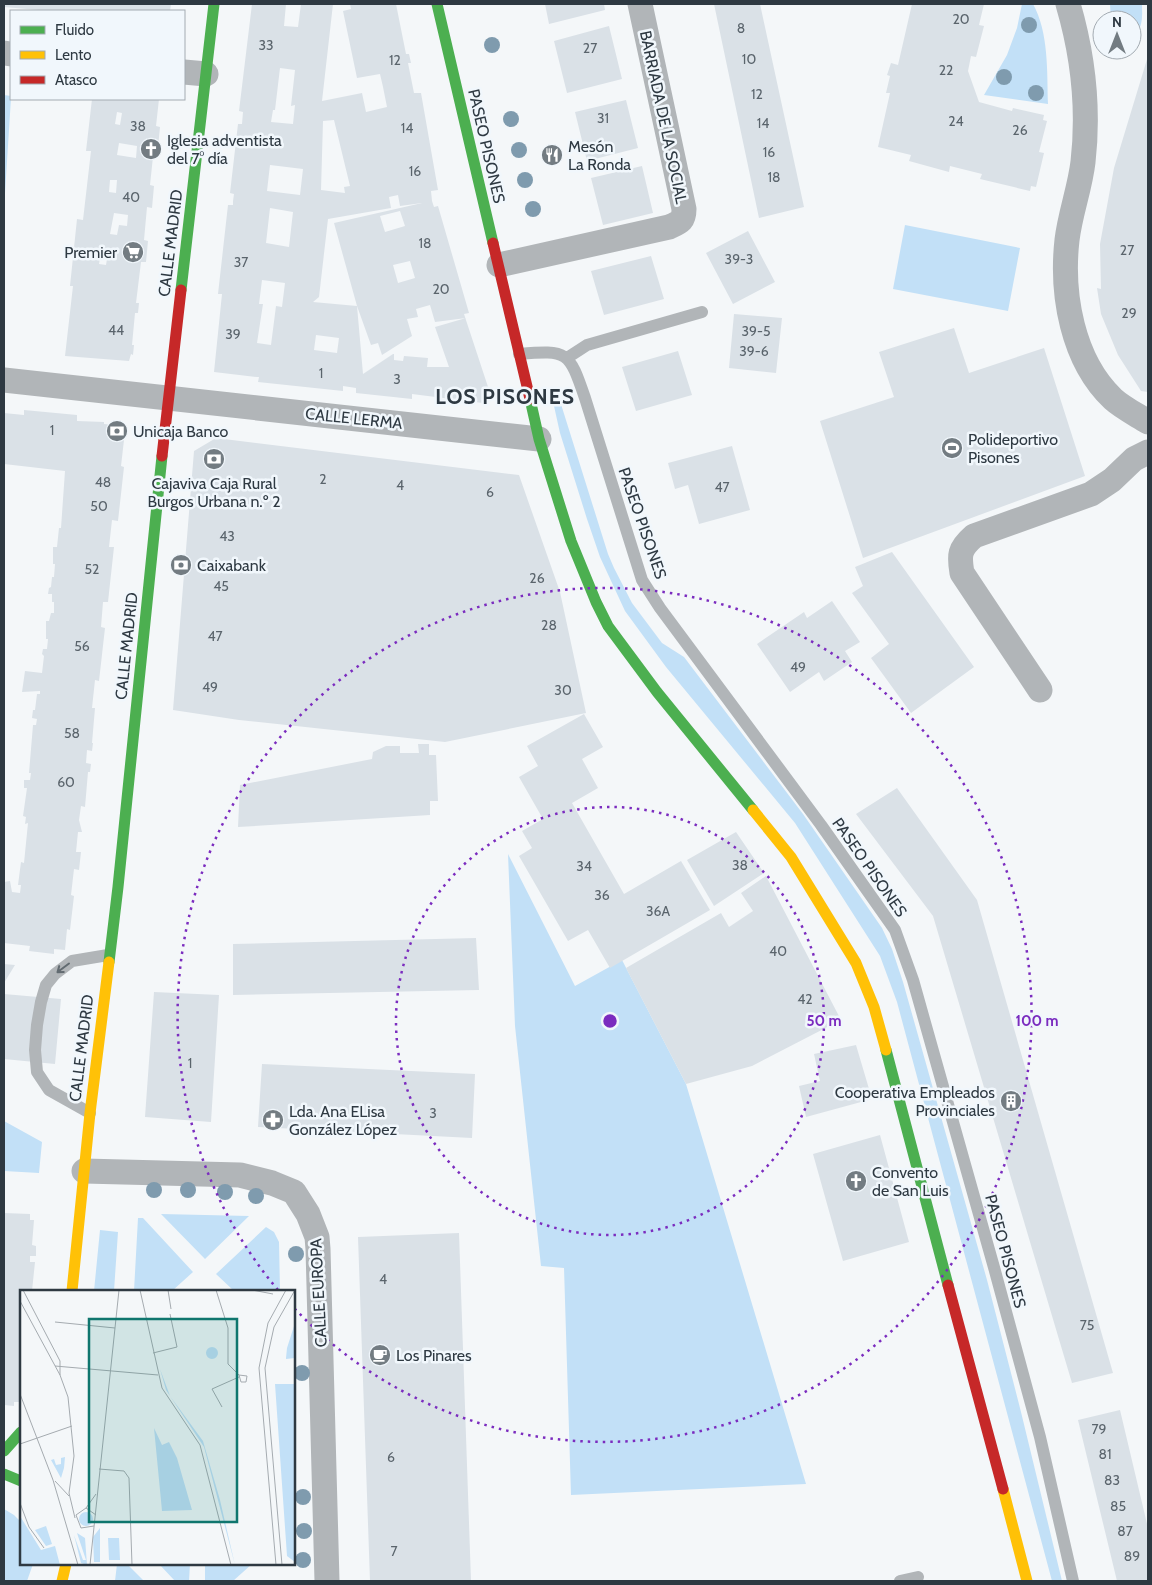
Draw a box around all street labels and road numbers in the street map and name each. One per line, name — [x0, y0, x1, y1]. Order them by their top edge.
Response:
street label: BARRIADA DE LA SOCIAL — [636, 29, 691, 205]
street label: PASEO PISONES — [464, 87, 509, 205]
street label: CALLE MADRID — [154, 188, 187, 298]
street label: CALLE LERMA — [304, 404, 404, 433]
street label: PASEO PISONES — [615, 465, 671, 581]
street label: CALLE MADRID — [111, 591, 142, 701]
street label: PASEO PISONES — [828, 814, 911, 921]
street label: CALLE MADRID — [65, 993, 98, 1103]
street label: PASEO PISONES — [981, 1192, 1030, 1310]
street label: CALLE EUROPA — [306, 1238, 331, 1348]

